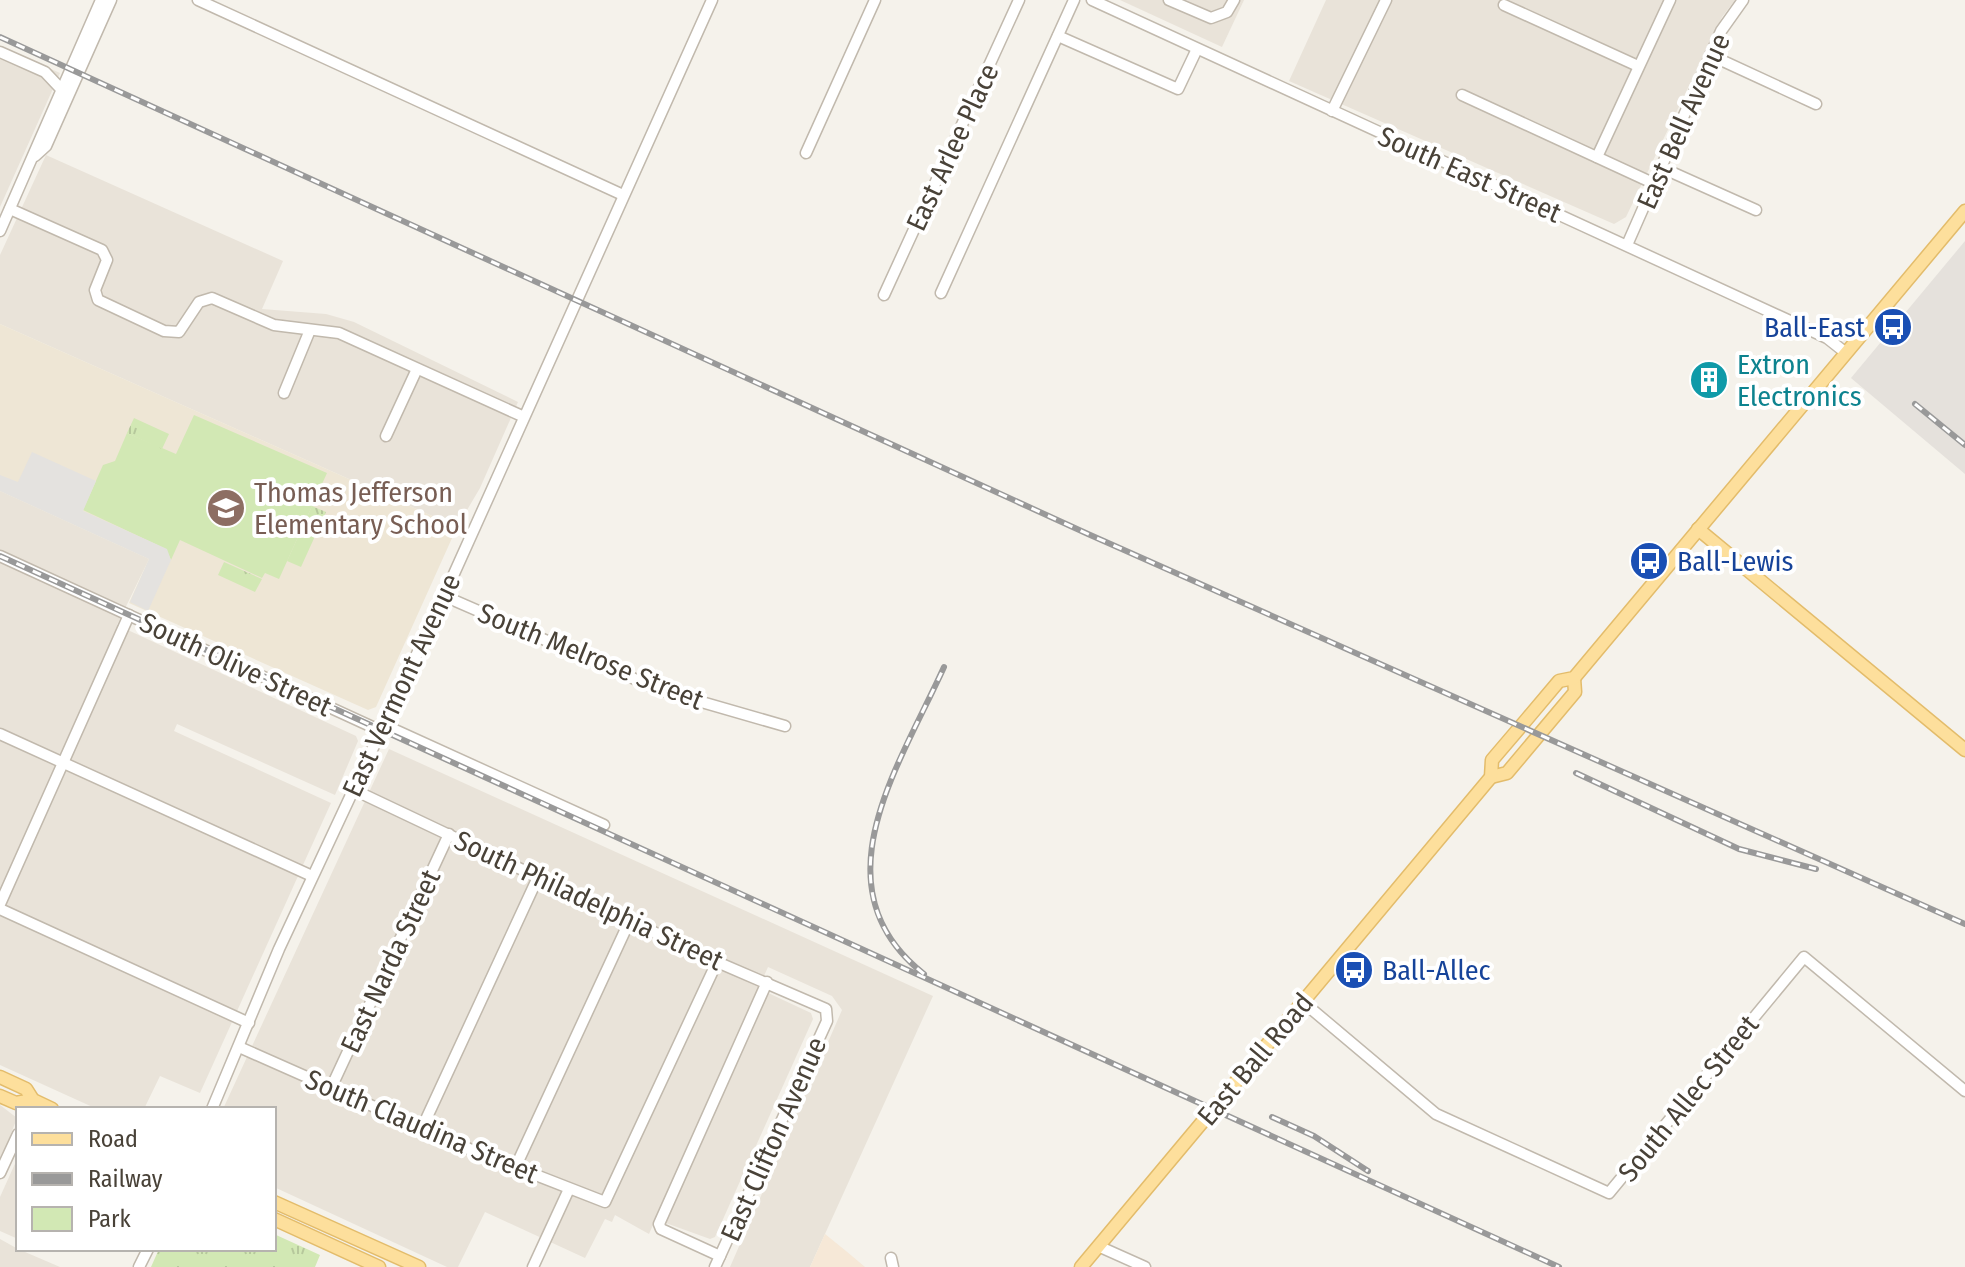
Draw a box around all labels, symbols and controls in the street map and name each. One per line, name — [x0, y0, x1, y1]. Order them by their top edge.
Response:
street label: East Bell Avenue — [1630, 28, 1737, 214]
street label: East Arlee Place — [899, 58, 1006, 236]
street label: South East Street — [1373, 119, 1567, 230]
bus stop icon: Ball-East — [1872, 306, 1914, 348]
place label: Ball-East — [1764, 311, 1866, 344]
place label: Extron Electronics — [1737, 348, 1862, 413]
building icon: Extron Electronics — [1688, 359, 1730, 401]
place label: Thomas Jefferson Elementary School — [254, 476, 467, 541]
school or university icon: Thomas Jefferson Elementary School — [205, 487, 247, 529]
bus stop icon: Ball-Lewis — [1628, 540, 1670, 582]
place label: Ball-Lewis — [1677, 545, 1794, 578]
street label: East Vermont Avenue — [335, 569, 468, 802]
street label: South Melrose Street — [473, 596, 709, 717]
street label: South Olive Street — [135, 606, 338, 724]
street label: South Philadelphia Street — [449, 824, 729, 978]
street label: East Narda Street — [334, 864, 448, 1058]
bus stop icon: Ball-Allec — [1333, 949, 1375, 991]
place label: Ball-Allec — [1382, 954, 1491, 987]
street label: East Ball Road — [1191, 987, 1320, 1132]
street label: South Allec Street — [1611, 1008, 1766, 1188]
street label: East Clifton Avenue — [714, 1032, 833, 1246]
street label: South Claudina Street — [301, 1063, 544, 1191]
legend — [16, 1107, 276, 1251]
text: Road — [88, 1125, 138, 1153]
text: Railway — [88, 1165, 163, 1193]
text: Park — [88, 1205, 131, 1233]

